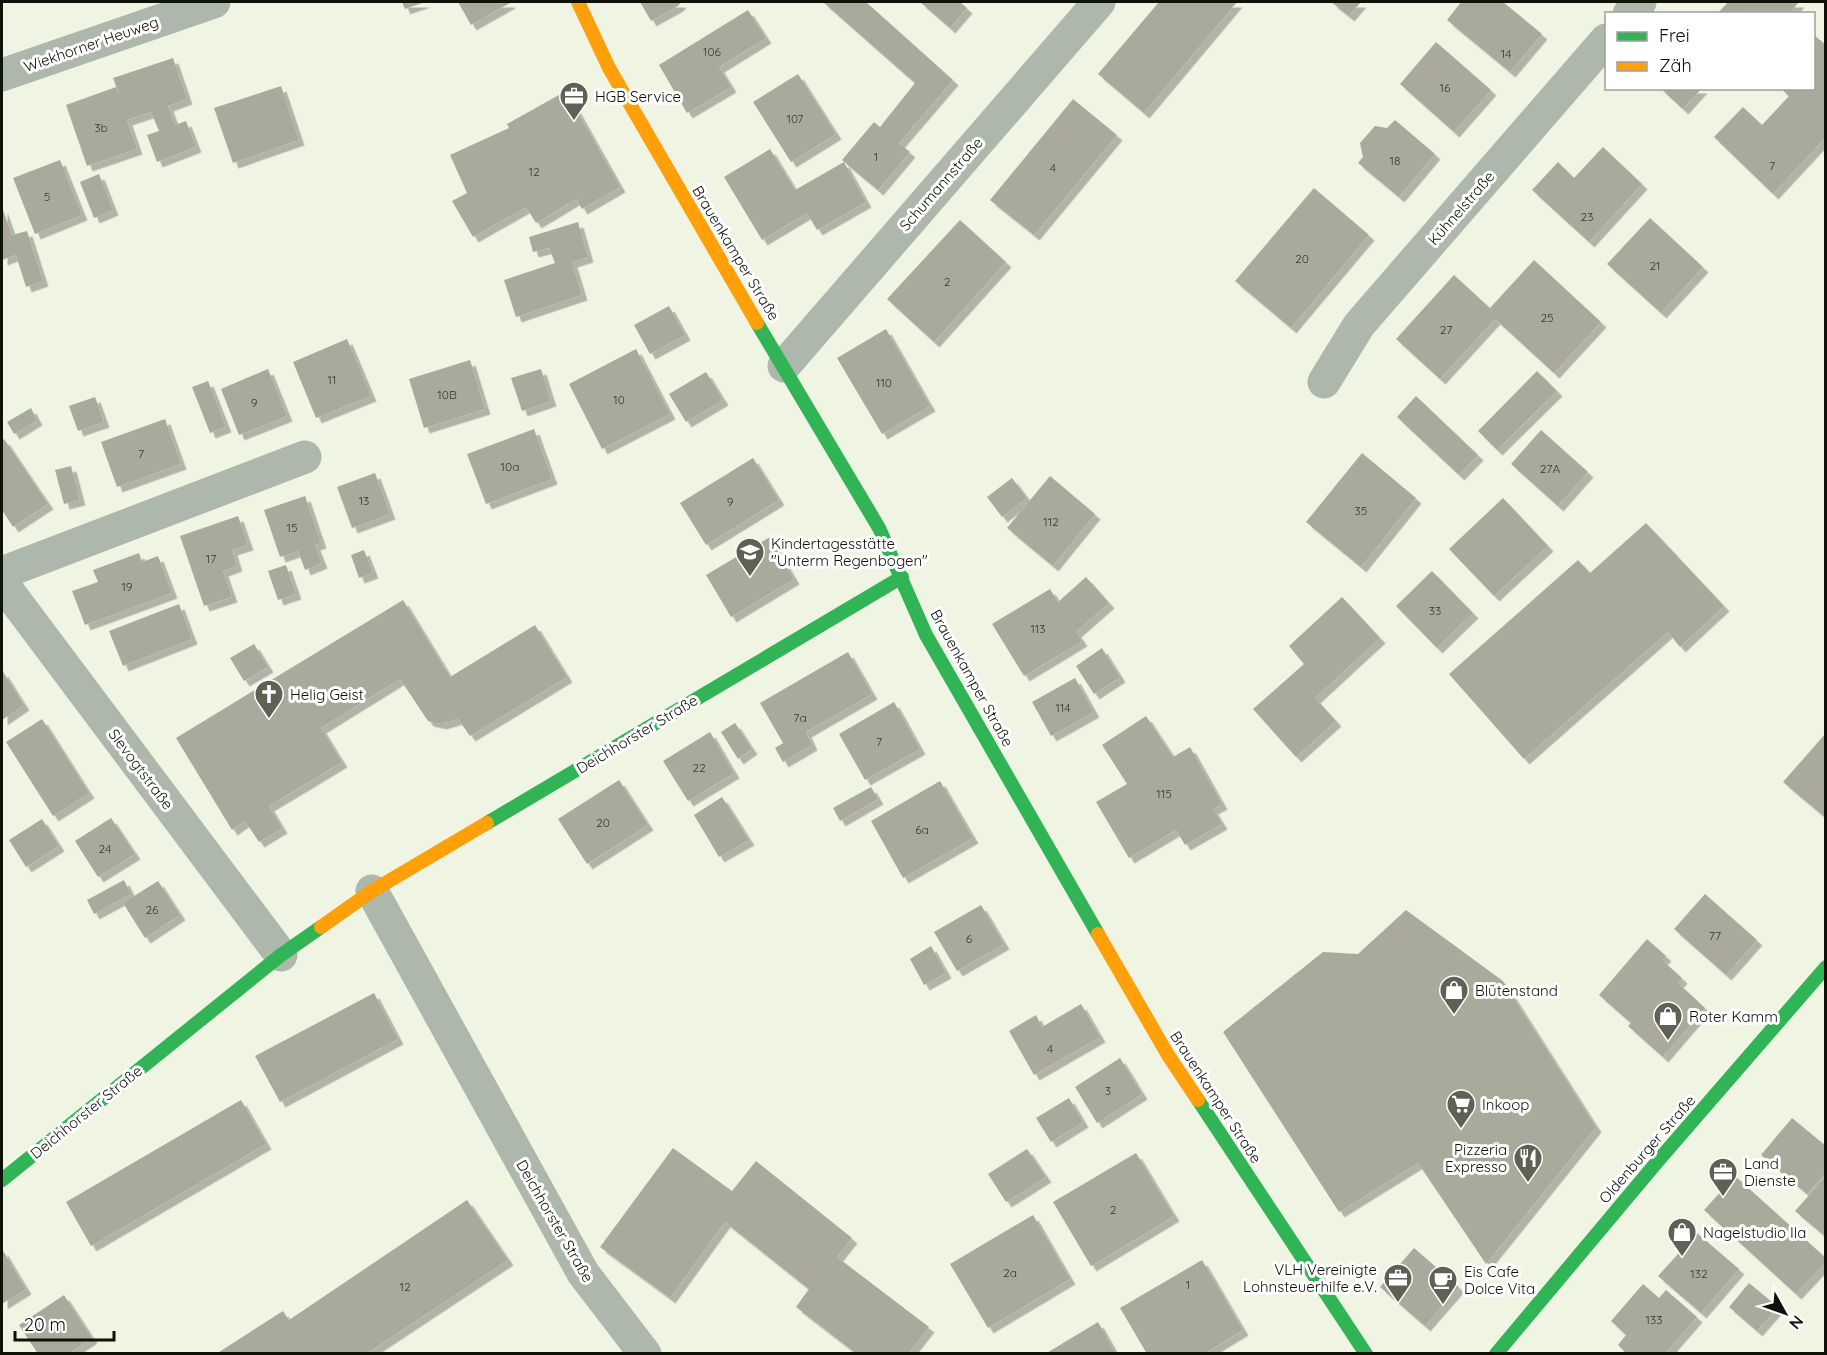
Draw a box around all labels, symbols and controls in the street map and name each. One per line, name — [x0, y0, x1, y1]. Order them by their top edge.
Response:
street label: Wiekhorner Heuweg — [21, 12, 161, 76]
legend — [1605, 12, 1815, 90]
text: Frei — [1659, 24, 1690, 47]
house number: 106 — [703, 44, 722, 59]
house number: 14 — [1501, 46, 1511, 61]
text: Zäh — [1659, 54, 1692, 77]
office icon: HGB Service — [558, 80, 590, 122]
house number: 16 — [1440, 80, 1451, 95]
place label: HGB Service — [595, 87, 681, 106]
house number: 107 — [786, 111, 804, 126]
house number: 3b — [94, 120, 108, 135]
street label: Schumannstraße — [895, 133, 987, 235]
house number: 1 — [874, 149, 878, 164]
house number: 18 — [1390, 153, 1400, 168]
house number: 7 — [1769, 158, 1775, 173]
house number: 4 — [1050, 160, 1056, 175]
house number: 12 — [528, 164, 540, 179]
street label: Kühnelstraße — [1424, 167, 1498, 249]
street label: Brauenkamper Straße — [688, 182, 784, 324]
house number: 5 — [44, 189, 50, 204]
house number: 23 — [1581, 209, 1593, 224]
house number: 20 — [1295, 251, 1309, 266]
house number: 21 — [1649, 258, 1661, 273]
house number: 2 — [944, 274, 951, 289]
house number: 25 — [1540, 310, 1554, 325]
house number: 27 — [1440, 322, 1452, 337]
house number: 11 — [328, 372, 336, 387]
house number: 110 — [876, 375, 892, 390]
house number: 10B — [437, 387, 457, 402]
house number: 10 — [613, 392, 625, 407]
house number: 9 — [251, 395, 258, 410]
house number: 7 — [138, 446, 144, 461]
house number: 10a — [501, 459, 519, 474]
house number: 27A — [1540, 461, 1560, 476]
house number: 13 — [359, 493, 369, 508]
house number: 9 — [727, 494, 734, 509]
house number: 35 — [1355, 503, 1367, 518]
house number: 112 — [1043, 514, 1059, 529]
house number: 15 — [287, 520, 297, 535]
place label: Kindertagesstätte "Unterm Regenbogen" — [771, 534, 928, 570]
school or university icon: Kindertagesstätte "Unterm Regenbogen" — [734, 536, 766, 578]
house number: 17 — [206, 551, 216, 566]
house number: 19 — [121, 579, 133, 594]
house number: 33 — [1429, 603, 1441, 618]
street label: Brauenkamper Straße — [926, 606, 1018, 750]
house number: 113 — [1030, 621, 1046, 636]
church icon: Helig Geist — [253, 678, 285, 720]
place label: Helig Geist — [290, 685, 364, 704]
street label: Deichhorster Straße — [573, 690, 701, 778]
house number: 114 — [1055, 700, 1071, 715]
house number: 7a — [793, 710, 807, 725]
street label: Slevogtstraße — [104, 725, 178, 813]
house number: 7 — [876, 734, 882, 749]
house number: 22 — [692, 760, 706, 775]
house number: 115 — [1156, 786, 1172, 801]
house number: 20 — [596, 815, 610, 830]
house number: 6a — [915, 822, 929, 837]
house number: 24 — [99, 841, 111, 856]
house number: 26 — [145, 902, 159, 917]
house number: 77 — [1709, 928, 1721, 943]
house number: 6 — [966, 931, 973, 946]
shop icon: Blütenstand — [1438, 974, 1470, 1016]
place label: Blütenstand — [1475, 981, 1558, 1000]
shop icon: Roter Kamm — [1652, 1000, 1684, 1042]
place label: Roter Kamm — [1689, 1007, 1778, 1026]
street label: Brauenkamper Straße — [1166, 1027, 1266, 1167]
house number: 4 — [1047, 1041, 1053, 1056]
street label: Deichhorster Straße — [26, 1061, 146, 1163]
house number: 3 — [1105, 1083, 1111, 1098]
supermarket icon: Inkoop — [1445, 1088, 1477, 1130]
street label: Oldenburger Straße — [1595, 1091, 1699, 1207]
place label: Inkoop — [1482, 1095, 1529, 1114]
place label: Pizzeria Expresso — [1445, 1140, 1507, 1176]
restaurant icon: Pizzeria Expresso — [1512, 1142, 1544, 1184]
place label: Land Dienste — [1744, 1154, 1796, 1190]
street label: Deichhorster Straße — [512, 1156, 598, 1286]
office icon: Land Dienste — [1707, 1156, 1739, 1198]
house number: 2 — [1110, 1202, 1117, 1217]
shop icon: Nagelstudio Ila — [1666, 1216, 1698, 1258]
place label: Nagelstudio Ila — [1703, 1223, 1806, 1242]
place label: VLH Vereinigte Lohnsteuerhilfe e.V. — [1243, 1260, 1377, 1296]
office icon: VLH Vereinigte Lohnsteuerhilfe e.V. — [1382, 1262, 1414, 1304]
place label: Eis Cafe Dolce Vita — [1464, 1262, 1535, 1298]
cafe icon: Eis Cafe Dolce Vita — [1427, 1264, 1459, 1306]
house number: 2a — [1003, 1265, 1017, 1280]
house number: 132 — [1690, 1266, 1708, 1281]
house number: 1 — [1186, 1277, 1190, 1292]
house number: 12 — [399, 1279, 411, 1294]
north arrow — [1755, 1283, 1815, 1343]
scale bar — [15, 1304, 114, 1342]
house number: 133 — [1645, 1312, 1663, 1327]
text: N — [1785, 1312, 1808, 1334]
text: 20 m — [24, 1313, 66, 1336]

